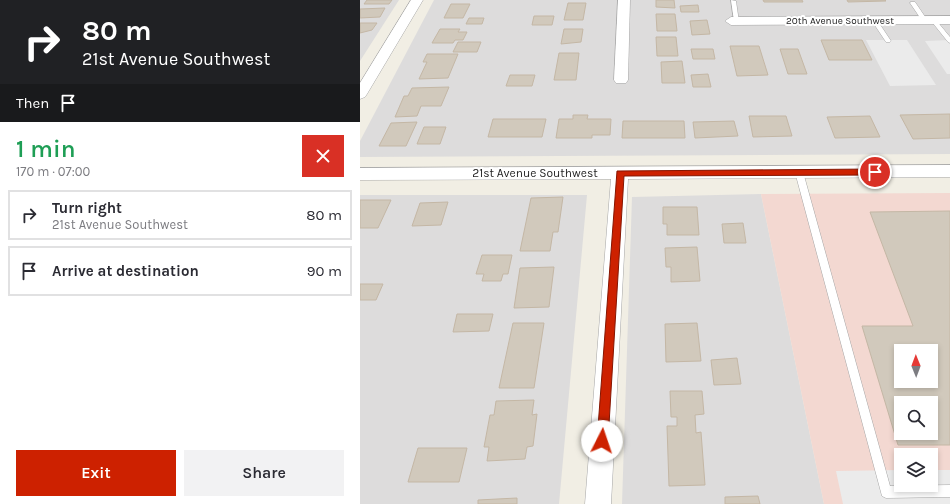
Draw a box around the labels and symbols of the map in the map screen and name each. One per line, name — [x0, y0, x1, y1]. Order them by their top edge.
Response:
street label: 20th Avenue Southwest — [786, 15, 894, 27]
pin — [858, 155, 892, 189]
street label: 21st Avenue Southwest — [472, 166, 598, 180]
north arrow — [894, 344, 938, 388]
position arrow — [581, 420, 623, 462]

